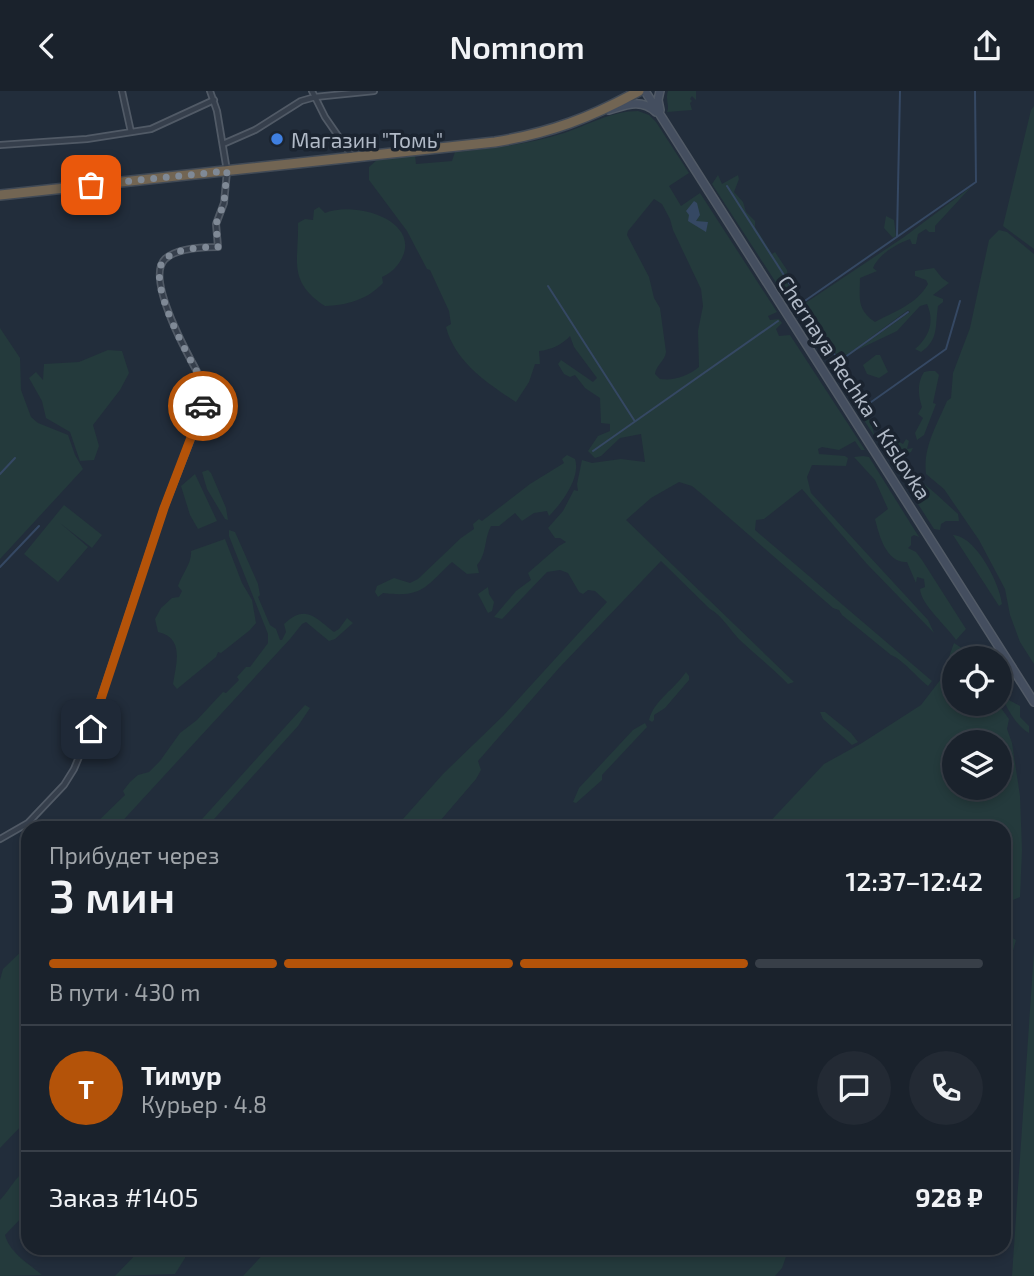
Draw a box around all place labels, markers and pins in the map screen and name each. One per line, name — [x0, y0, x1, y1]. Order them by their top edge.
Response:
place label: Магазин "Томь" — [291, 127, 443, 152]
marker: Магазин "Томь" — [269, 131, 285, 147]
pin — [61, 155, 121, 215]
pin — [61, 699, 121, 759]

